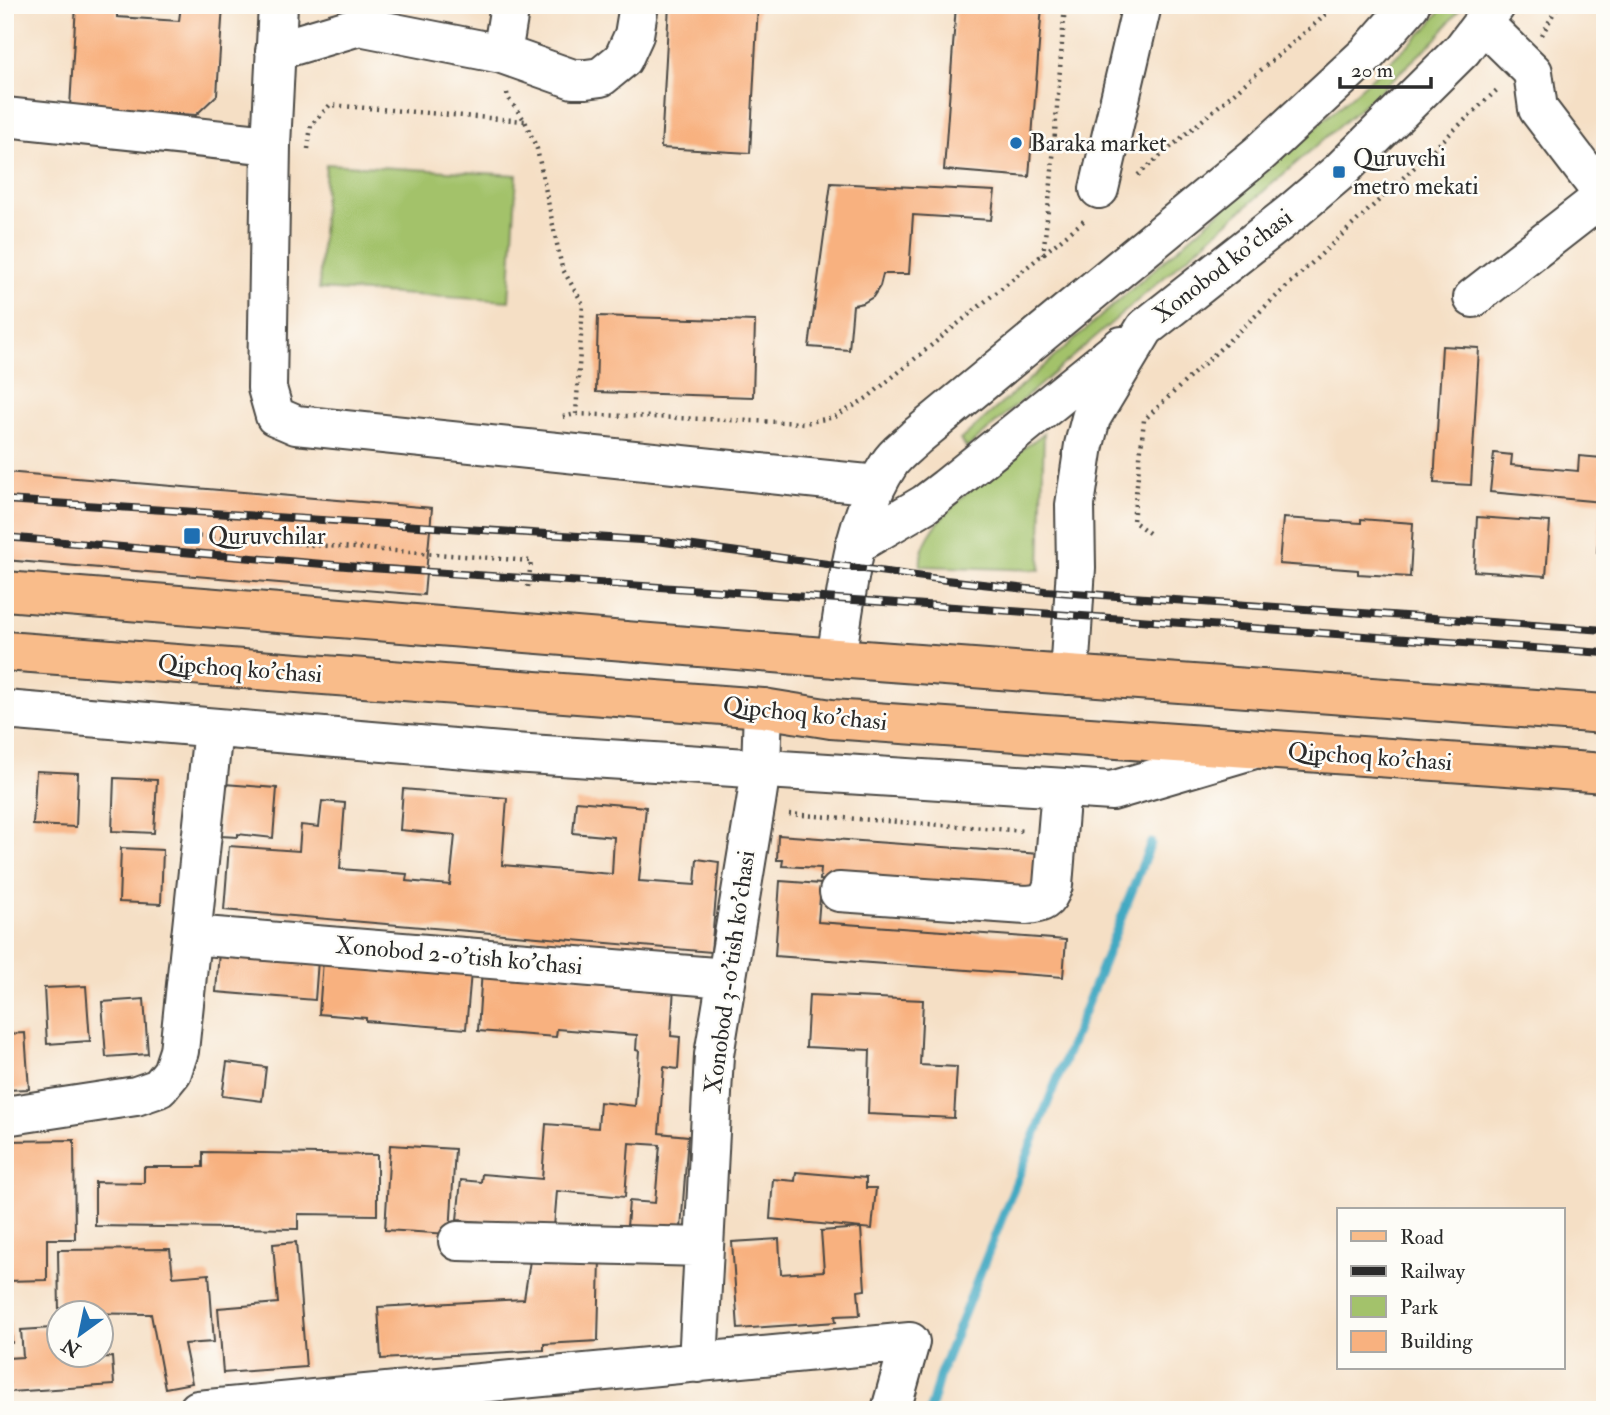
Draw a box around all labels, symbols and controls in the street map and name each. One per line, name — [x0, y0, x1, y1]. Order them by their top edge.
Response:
scale bar — [1340, 46, 1432, 90]
text: 20 m — [1351, 57, 1393, 84]
place label: Baraka market — [1030, 128, 1167, 159]
marker: Baraka market — [1008, 135, 1024, 151]
place label: Quruvchi metro mekati — [1353, 143, 1479, 202]
marker: Quruvchi metro mekati — [1331, 164, 1347, 180]
street label: Xonobod ko'chasi — [1147, 202, 1299, 330]
place label: Quruvchilar — [208, 521, 326, 552]
marker: Quruvchilar — [182, 526, 202, 546]
street label: Qipchoq ko'chasi — [157, 648, 323, 690]
street label: Qipchoq ko'chasi — [721, 690, 889, 738]
street label: Qipchoq ko'chasi — [1287, 736, 1453, 778]
street label: Xonobod 3-o'tish ko'chasi — [698, 848, 762, 1096]
street label: Xonobod 2-o'tish ko'chasi — [334, 930, 584, 982]
legend — [1337, 1208, 1564, 1370]
text: Road — [1400, 1224, 1445, 1251]
text: Railway — [1400, 1258, 1466, 1285]
text: Park — [1400, 1294, 1438, 1321]
north arrow — [46, 1300, 116, 1370]
text: Building — [1400, 1328, 1473, 1355]
text: N — [57, 1332, 86, 1363]

